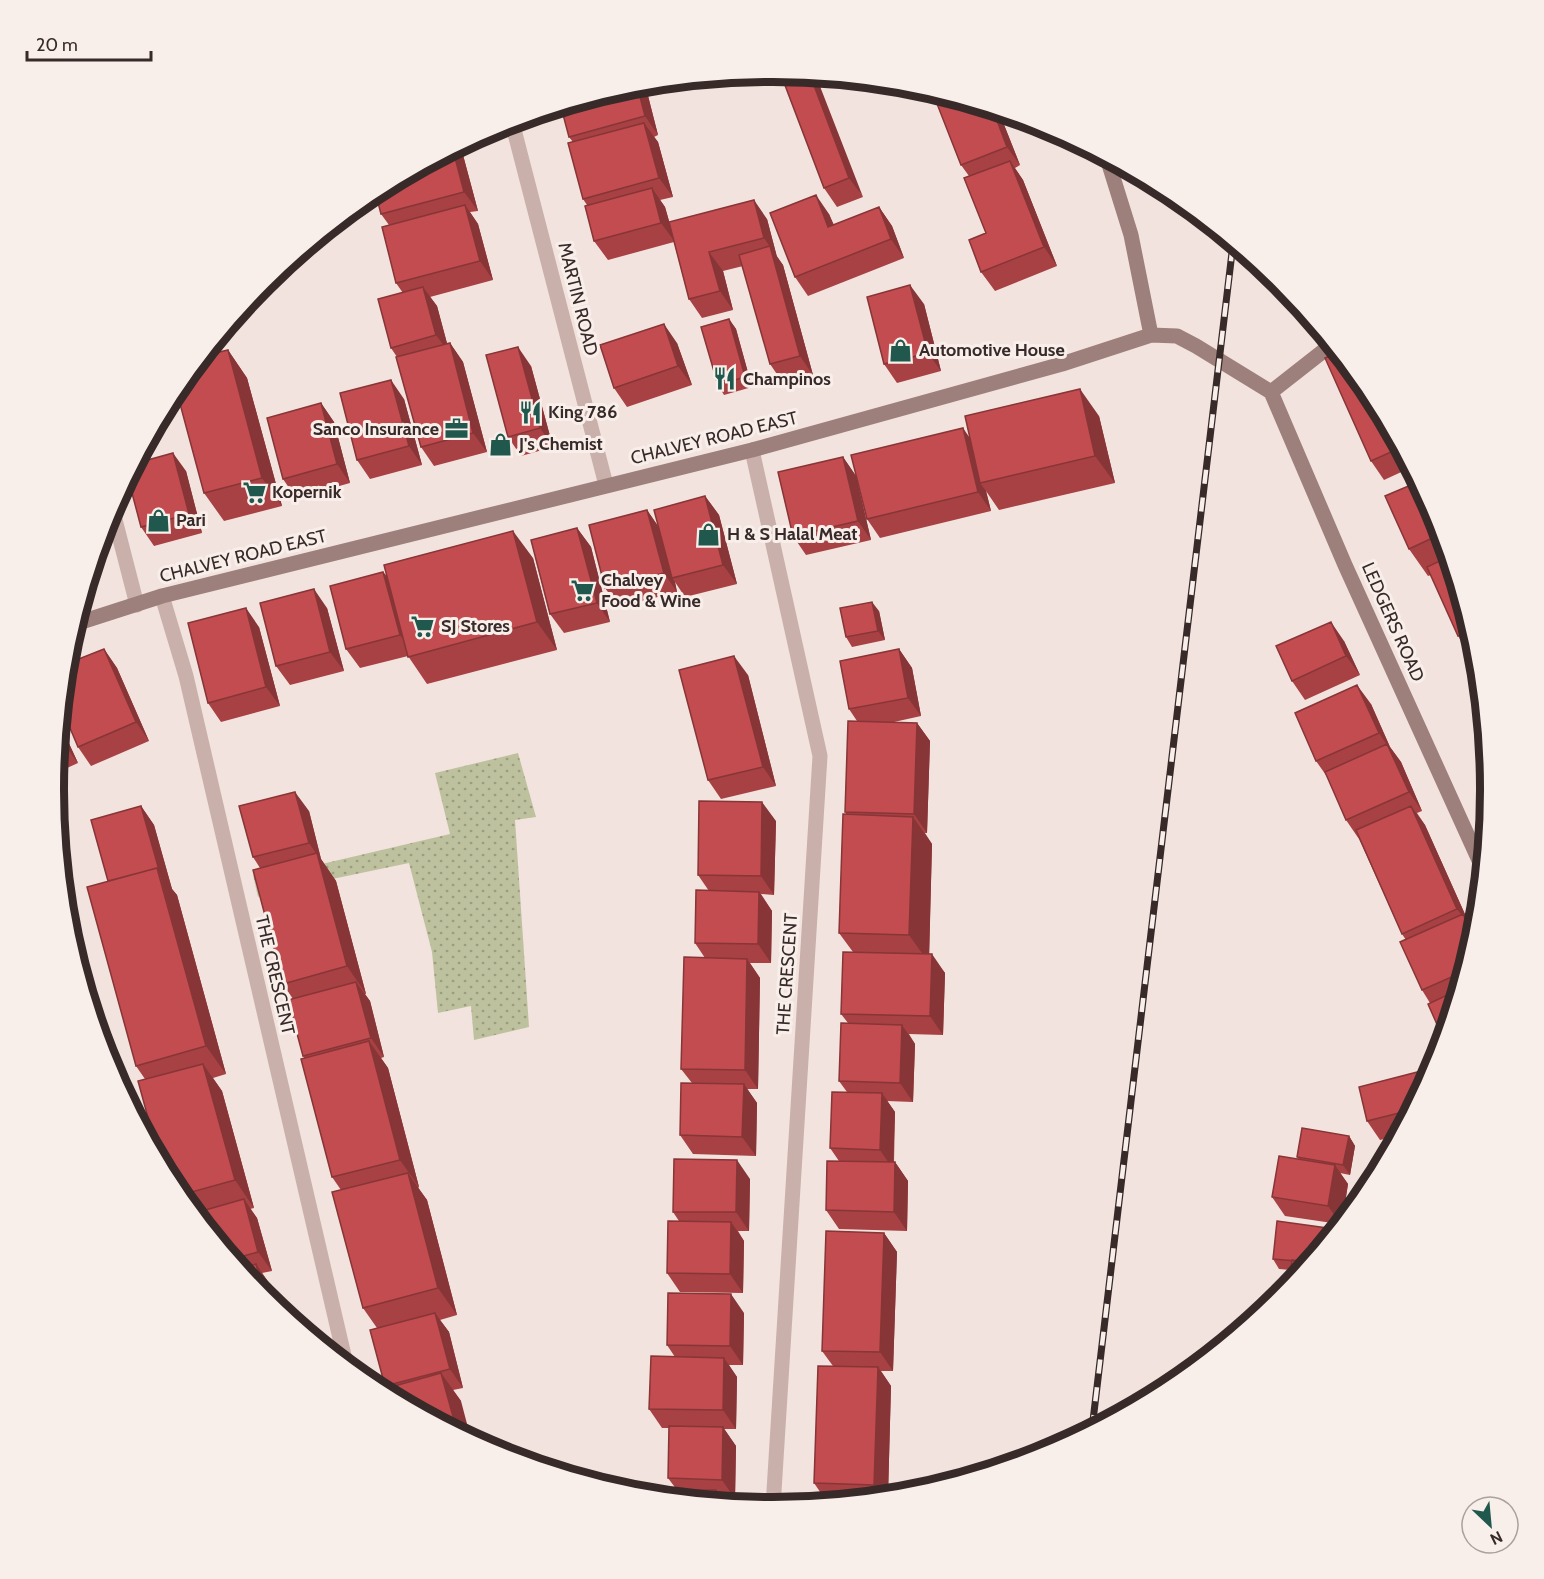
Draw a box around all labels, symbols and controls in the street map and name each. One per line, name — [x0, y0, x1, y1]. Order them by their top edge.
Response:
scale bar — [27, 24, 152, 62]
text: 20 m — [36, 34, 78, 56]
street label: MARTIN ROAD — [553, 240, 603, 358]
shop icon: Automotive House — [888, 337, 914, 363]
place label: Automotive House — [919, 339, 1065, 361]
restaurant icon: Champinos — [712, 366, 738, 392]
place label: Champinos — [743, 368, 831, 390]
restaurant icon: King 786 — [517, 399, 543, 425]
place label: King 786 — [548, 401, 617, 423]
street label: CHALVEY ROAD EAST — [628, 407, 800, 469]
office icon: Sanco Insurance — [444, 416, 470, 442]
place label: Sanco Insurance — [313, 418, 439, 440]
shop icon: J's Chemist — [488, 431, 514, 457]
place label: J's Chemist — [518, 433, 603, 455]
supermarket icon: Kopernik — [241, 479, 267, 505]
place label: Kopernik — [272, 481, 342, 503]
shop icon: Pari — [145, 507, 171, 533]
place label: Pari — [176, 509, 206, 531]
shop icon: H & S Halal Meat — [696, 521, 722, 547]
place label: H & S Halal Meat — [727, 523, 857, 545]
street label: CHALVEY ROAD EAST — [157, 525, 329, 587]
street label: LEDGERS ROAD — [1357, 559, 1429, 685]
place label: Chalvey Food & Wine — [601, 569, 701, 612]
supermarket icon: Chalvey Food & Wine — [570, 577, 596, 603]
supermarket icon: SJ Stores — [410, 613, 436, 639]
place label: SJ Stores — [441, 615, 510, 637]
street label: THE CRESCENT — [772, 912, 802, 1036]
street label: THE CRESCENT — [251, 913, 300, 1037]
north arrow — [1460, 1495, 1520, 1555]
text: N — [1487, 1527, 1506, 1549]

